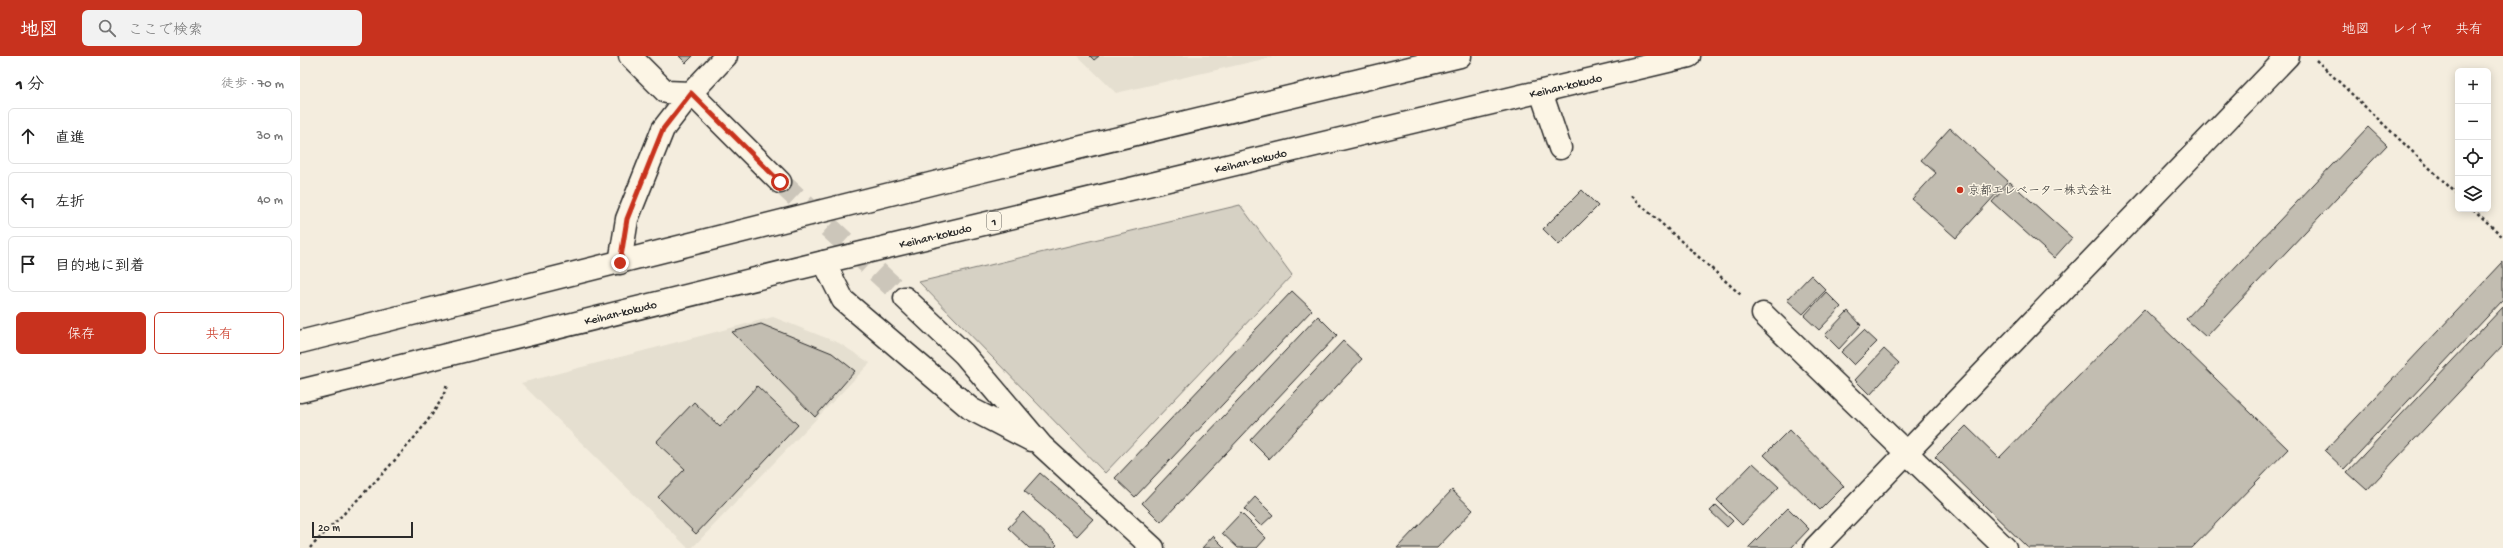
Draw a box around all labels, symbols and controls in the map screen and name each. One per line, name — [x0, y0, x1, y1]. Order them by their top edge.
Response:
search box — [82, 10, 362, 46]
icon: search — [96, 17, 118, 39]
text: 地図 — [20, 20, 58, 43]
text: ここで検索 — [128, 22, 203, 40]
text: 地図 — [2342, 22, 2370, 39]
text: レイヤ — [2392, 22, 2433, 39]
text: 共有 — [2455, 22, 2483, 39]
map controls — [2455, 68, 2491, 212]
button: + — [2455, 68, 2491, 104]
street label: Keihan-kokudo — [1529, 72, 1604, 103]
text: 1 分 — [16, 76, 44, 96]
text: 徒歩 · 70 m — [221, 77, 284, 92]
button: − — [2455, 104, 2491, 140]
icon: ahead — [17, 125, 39, 147]
text: 30 m — [257, 129, 283, 144]
text: 直進 — [55, 130, 85, 148]
button: locate — [2455, 140, 2491, 176]
street label: Keihan-kokudo — [1213, 147, 1288, 178]
route start — [771, 173, 789, 191]
button: layers — [2455, 176, 2491, 212]
place label: 京都エレベーター株式会社 — [1968, 184, 2112, 199]
marker: 京都エレベーター株式会社 — [1955, 185, 1965, 195]
icon: left — [17, 189, 39, 211]
text: 40 m — [257, 193, 283, 208]
text: 左折 — [55, 194, 85, 212]
road number: 1 — [987, 212, 1001, 230]
street label: Keihan-kokudo — [898, 222, 973, 253]
icon: arrive — [17, 253, 39, 275]
route end — [611, 254, 629, 272]
text: 目的地に到着 — [55, 258, 145, 276]
street label: Keihan-kokudo — [583, 298, 658, 330]
button: 保存 — [16, 312, 146, 354]
button: 共有 — [154, 312, 284, 354]
scale bar — [312, 520, 413, 539]
text: 20 m — [318, 523, 340, 535]

